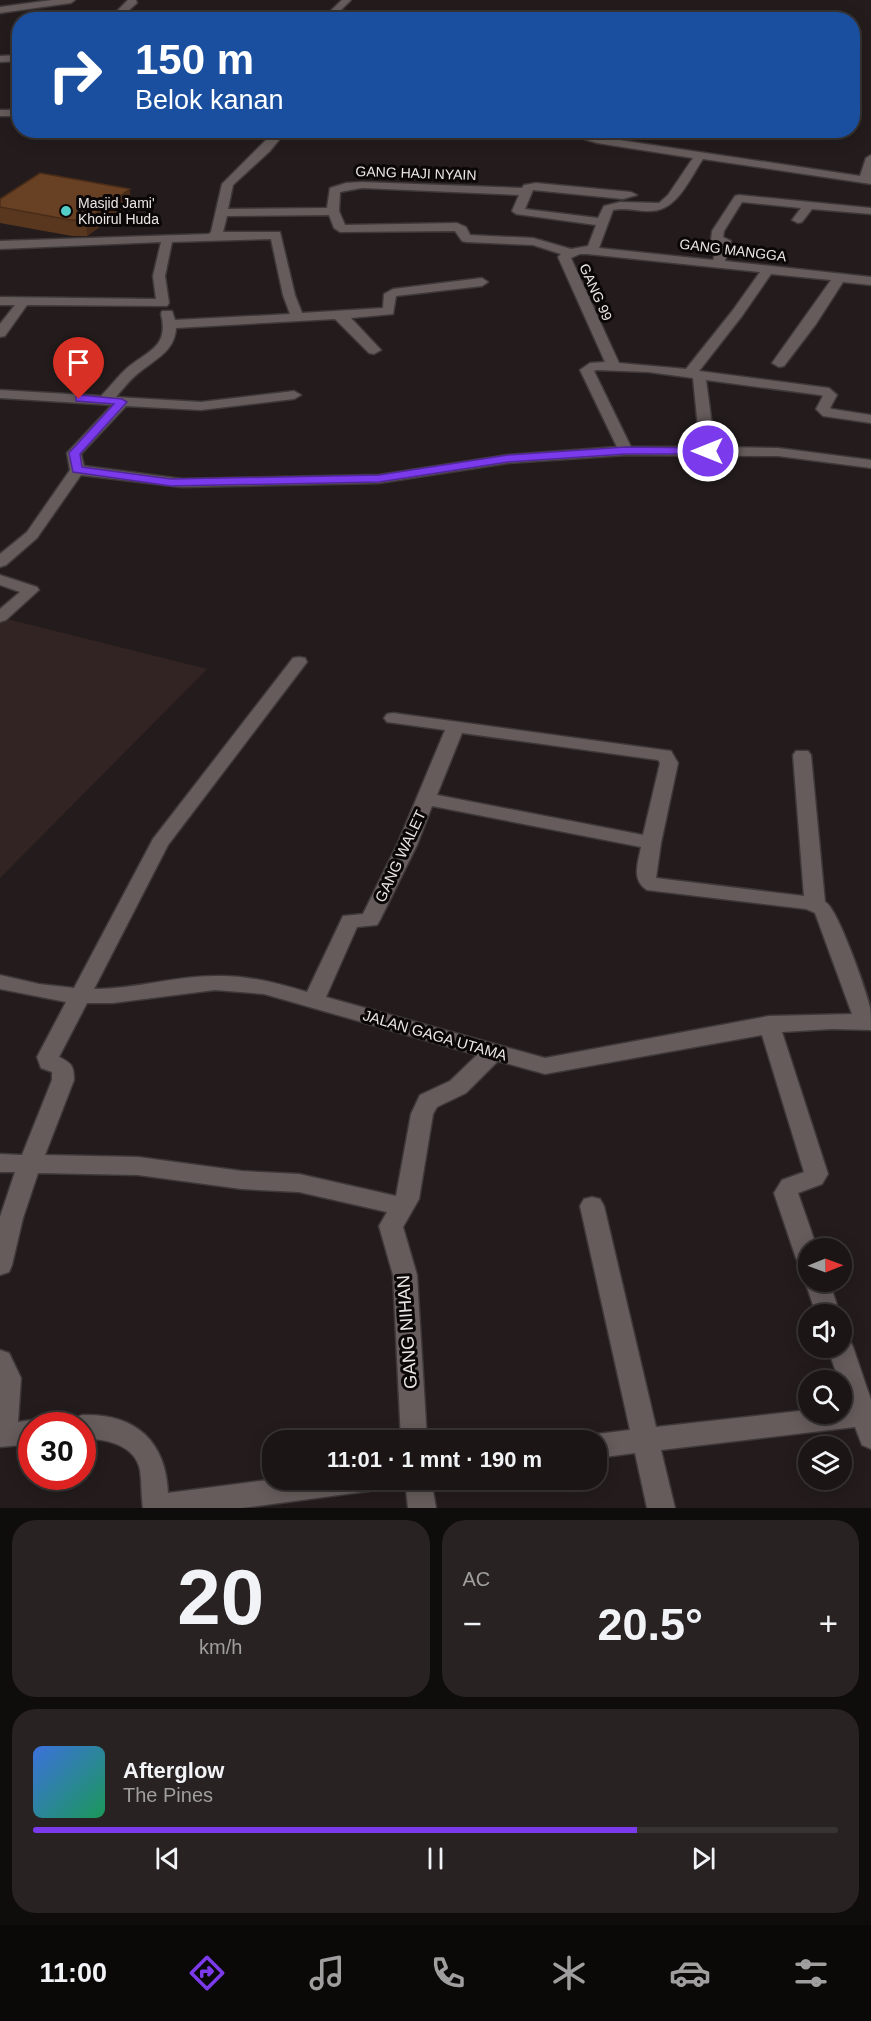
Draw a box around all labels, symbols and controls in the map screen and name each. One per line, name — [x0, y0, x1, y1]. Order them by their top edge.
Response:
icon: right — [36, 36, 114, 114]
text: 150 m — [135, 36, 254, 83]
text: Belok kanan — [135, 85, 284, 115]
street label: GANG HAJI NYAIN — [355, 163, 477, 183]
place label: Masjid Jami' Khoirul Huda — [78, 195, 159, 227]
marker: Masjid Jami' Khoirul Huda — [59, 204, 73, 218]
street label: GANG MANGGA — [679, 236, 788, 265]
street label: GANG 99 — [576, 261, 616, 323]
pin — [53, 337, 104, 399]
icon: arrive — [62, 346, 95, 379]
position arrow — [676, 419, 740, 483]
street label: GANG WALET — [371, 807, 429, 905]
street label: JALAN GAGA UTAMA — [361, 1006, 509, 1064]
north arrow — [798, 1238, 852, 1292]
map controls — [798, 1238, 852, 1490]
street label: GANG NIHAN — [393, 1274, 421, 1390]
button: sound — [798, 1304, 852, 1358]
button: search — [798, 1370, 852, 1424]
speed limit sign: 30 — [18, 1412, 96, 1490]
button: layers — [798, 1436, 852, 1490]
text: 11:01 · 1 mnt · 190 m — [327, 1447, 542, 1472]
text: 20 — [177, 1553, 264, 1641]
text: AC — [463, 1568, 490, 1590]
text: 20.5° — [597, 1599, 703, 1650]
text: − — [463, 1605, 482, 1642]
text: + — [819, 1605, 838, 1642]
text: km/h — [199, 1636, 242, 1658]
text: Afterglow — [123, 1758, 224, 1783]
text: The Pines — [123, 1784, 213, 1806]
icon: previous — [151, 1842, 184, 1875]
icon: pause — [419, 1842, 452, 1875]
icon: next — [687, 1842, 720, 1875]
icon: directions — [186, 1952, 228, 1994]
icon: music — [306, 1952, 348, 1994]
icon: phone — [427, 1952, 469, 1994]
icon: climate — [548, 1952, 590, 1994]
icon: car — [669, 1952, 711, 1994]
icon: filters — [790, 1952, 832, 1994]
text: 11:00 — [39, 1958, 107, 1988]

